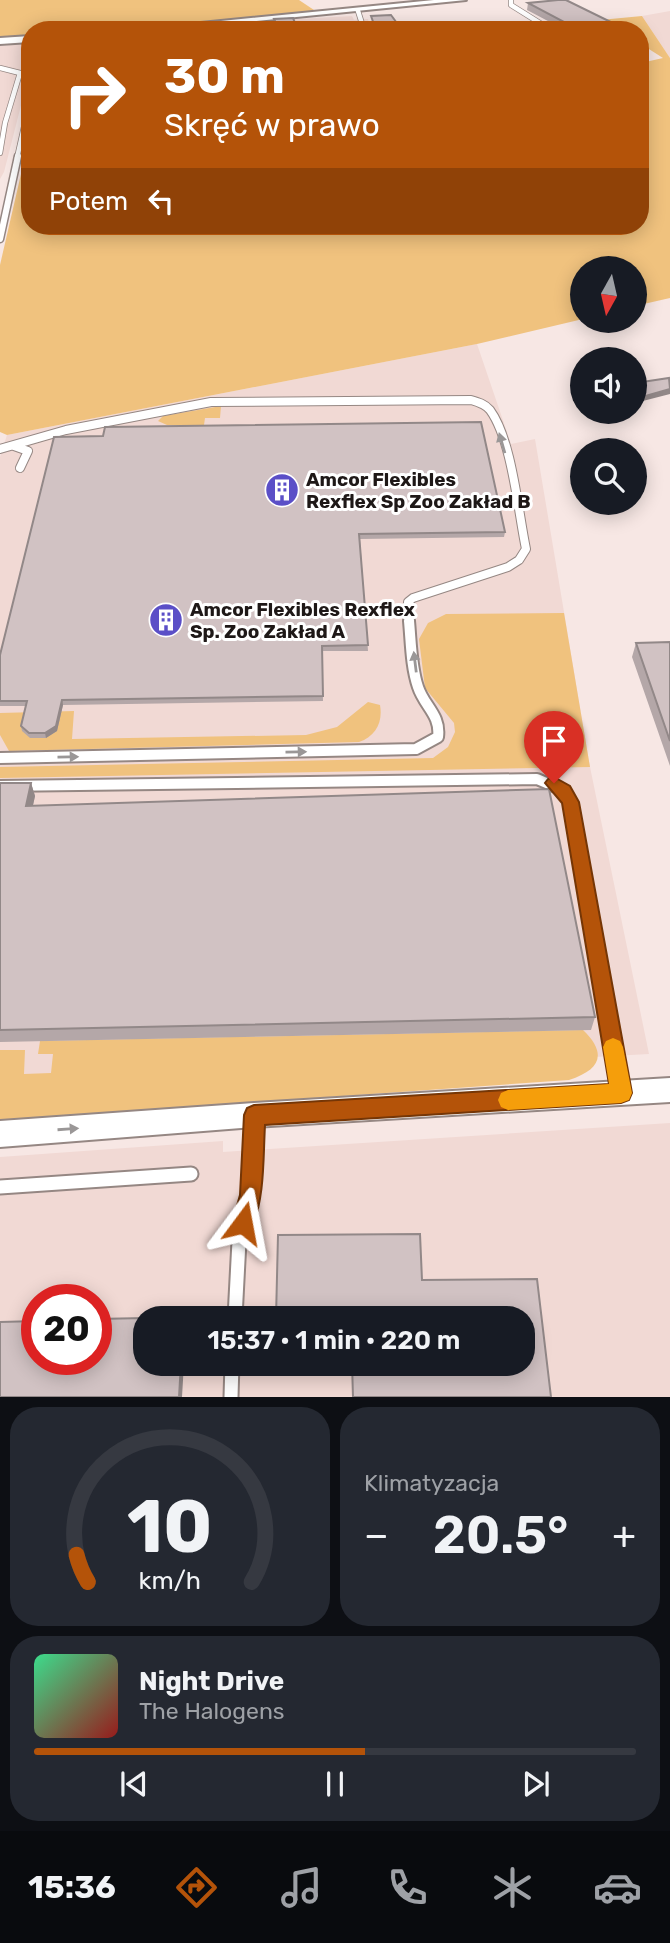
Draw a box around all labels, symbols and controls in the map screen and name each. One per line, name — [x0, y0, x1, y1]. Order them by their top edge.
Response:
text: 30 m — [164, 47, 285, 105]
icon: right — [49, 49, 140, 140]
text: Skręć w prawo — [164, 106, 380, 144]
icon: left — [142, 182, 180, 220]
text: Potem — [49, 186, 128, 217]
north arrow — [570, 256, 648, 332]
map controls — [570, 256, 647, 515]
button: sound — [570, 347, 647, 424]
one-way arrow — [497, 432, 507, 453]
button: search — [570, 438, 647, 515]
place label: Amcor Flexibles Rexflex Sp Zoo Zakład B — [306, 468, 531, 513]
building icon: Amcor Flexibles Rexflex Sp Zoo Zakład B — [263, 471, 301, 509]
place label: Amcor Flexibles Rexflex Sp. Zoo Zakład A — [190, 598, 415, 643]
building icon: Amcor Flexibles Rexflex Sp. Zoo Zakład A — [147, 601, 185, 639]
one-way arrow — [409, 651, 420, 673]
pin — [524, 711, 584, 783]
icon: arrive — [535, 722, 573, 760]
one-way arrow — [285, 746, 307, 758]
one-way arrow — [57, 751, 79, 762]
one-way arrow — [57, 1123, 79, 1134]
position arrow — [206, 1186, 280, 1260]
speed limit sign: 20 — [21, 1284, 112, 1375]
text: 15:37 · 1 min · 220 m — [208, 1325, 460, 1356]
text: Klimatyzacja — [364, 1469, 499, 1497]
text: 10 — [127, 1485, 213, 1571]
text: 20.5° — [433, 1504, 568, 1566]
text: − — [364, 1512, 389, 1558]
text: + — [612, 1512, 636, 1558]
text: km/h — [139, 1566, 201, 1595]
text: Night Drive — [139, 1666, 284, 1697]
text: The Halogens — [139, 1697, 285, 1725]
icon: previous — [115, 1765, 153, 1803]
icon: pause — [316, 1765, 354, 1803]
icon: next — [517, 1765, 555, 1803]
icon: directions — [172, 1863, 221, 1912]
icon: music — [277, 1863, 326, 1912]
icon: phone — [383, 1863, 432, 1912]
icon: climate — [488, 1863, 537, 1912]
icon: car — [593, 1863, 642, 1912]
text: 15:36 — [28, 1868, 116, 1906]

